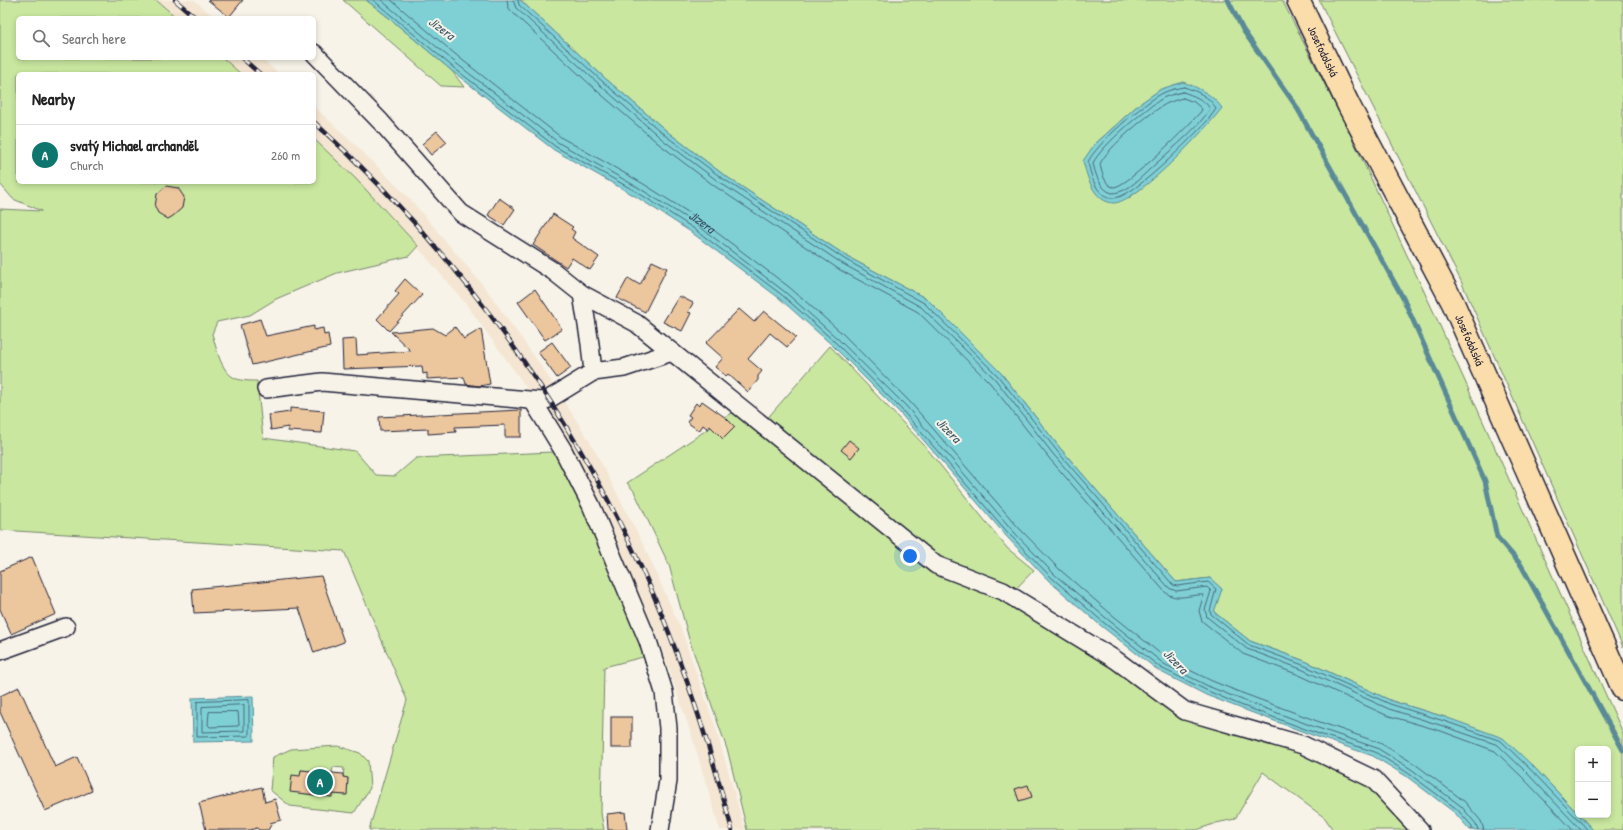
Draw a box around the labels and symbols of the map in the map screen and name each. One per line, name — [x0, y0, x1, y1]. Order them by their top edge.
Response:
water label: Jizera — [425, 12, 460, 45]
street label: Josefodolská — [1304, 23, 1343, 80]
water label: Jizera — [685, 206, 721, 238]
street label: Josefodolská — [1451, 311, 1489, 369]
water label: Jizera — [933, 413, 967, 448]
your location — [900, 546, 920, 566]
water label: Jizera — [1160, 644, 1194, 679]
pin: A — [307, 767, 333, 797]

